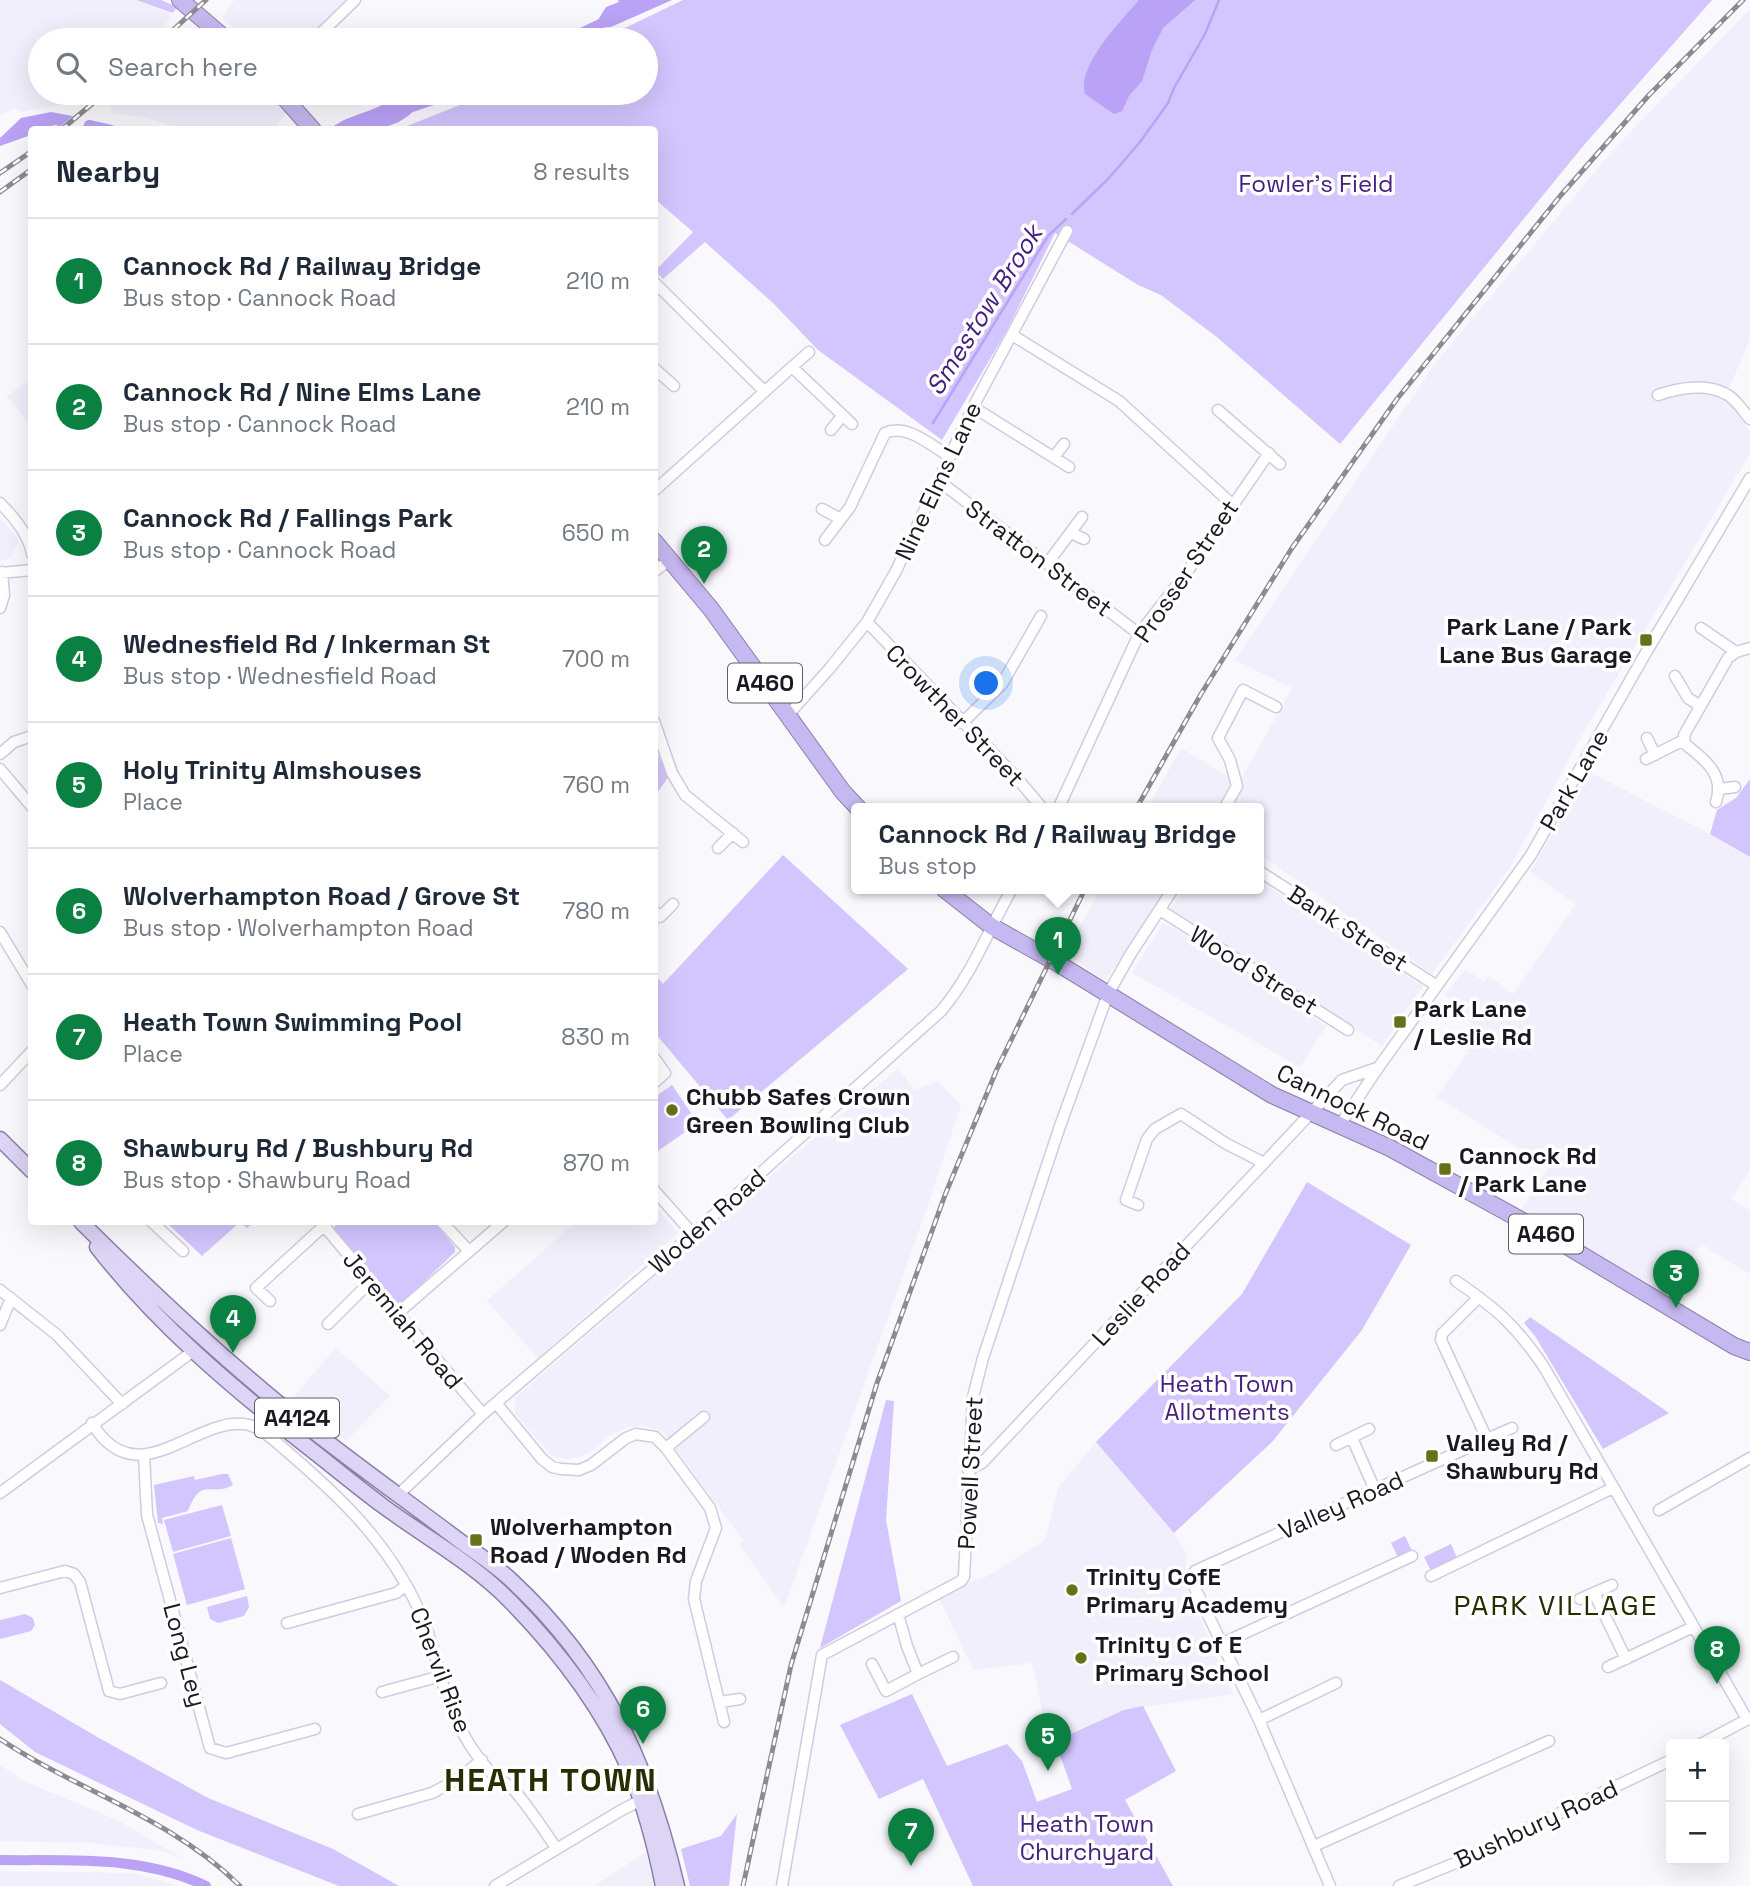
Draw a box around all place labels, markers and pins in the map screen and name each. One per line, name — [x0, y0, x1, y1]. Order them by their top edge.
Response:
pin: 2 — [681, 526, 727, 584]
place label: Park Lane / Park Lane Bus Garage — [1439, 611, 1632, 670]
marker: Park Lane / Park Lane Bus Garage — [1638, 632, 1654, 648]
pin: 1 — [1035, 917, 1081, 975]
place label: Park Lane / Leslie Rd — [1413, 993, 1532, 1052]
marker: Park Lane / Leslie Rd — [1392, 1014, 1408, 1030]
place label: Chubb Safes Crown Green Bowling Club — [686, 1081, 910, 1140]
marker: Chubb Safes Crown Green Bowling Club — [664, 1102, 680, 1118]
place label: Cannock Rd / Park Lane — [1458, 1140, 1597, 1199]
marker: Cannock Rd / Park Lane — [1437, 1161, 1453, 1177]
pin: 3 — [1653, 1250, 1699, 1308]
pin: 4 — [210, 1295, 256, 1353]
place label: Valley Rd / Shawbury Rd — [1446, 1427, 1599, 1486]
marker: Valley Rd / Shawbury Rd — [1424, 1448, 1440, 1464]
place label: Wolverhampton Road / Woden Rd — [490, 1511, 687, 1570]
marker: Wolverhampton Road / Woden Rd — [468, 1532, 484, 1548]
place label: Trinity CofE Primary Academy — [1086, 1561, 1288, 1620]
marker: Trinity CofE Primary Academy — [1064, 1582, 1080, 1598]
pin: 8 — [1694, 1626, 1740, 1684]
place label: Trinity C of E Primary School — [1095, 1629, 1269, 1688]
marker: Trinity C of E Primary School — [1073, 1650, 1089, 1666]
pin: 6 — [620, 1686, 666, 1744]
pin: 5 — [1025, 1713, 1071, 1771]
pin: 7 — [888, 1808, 934, 1866]

